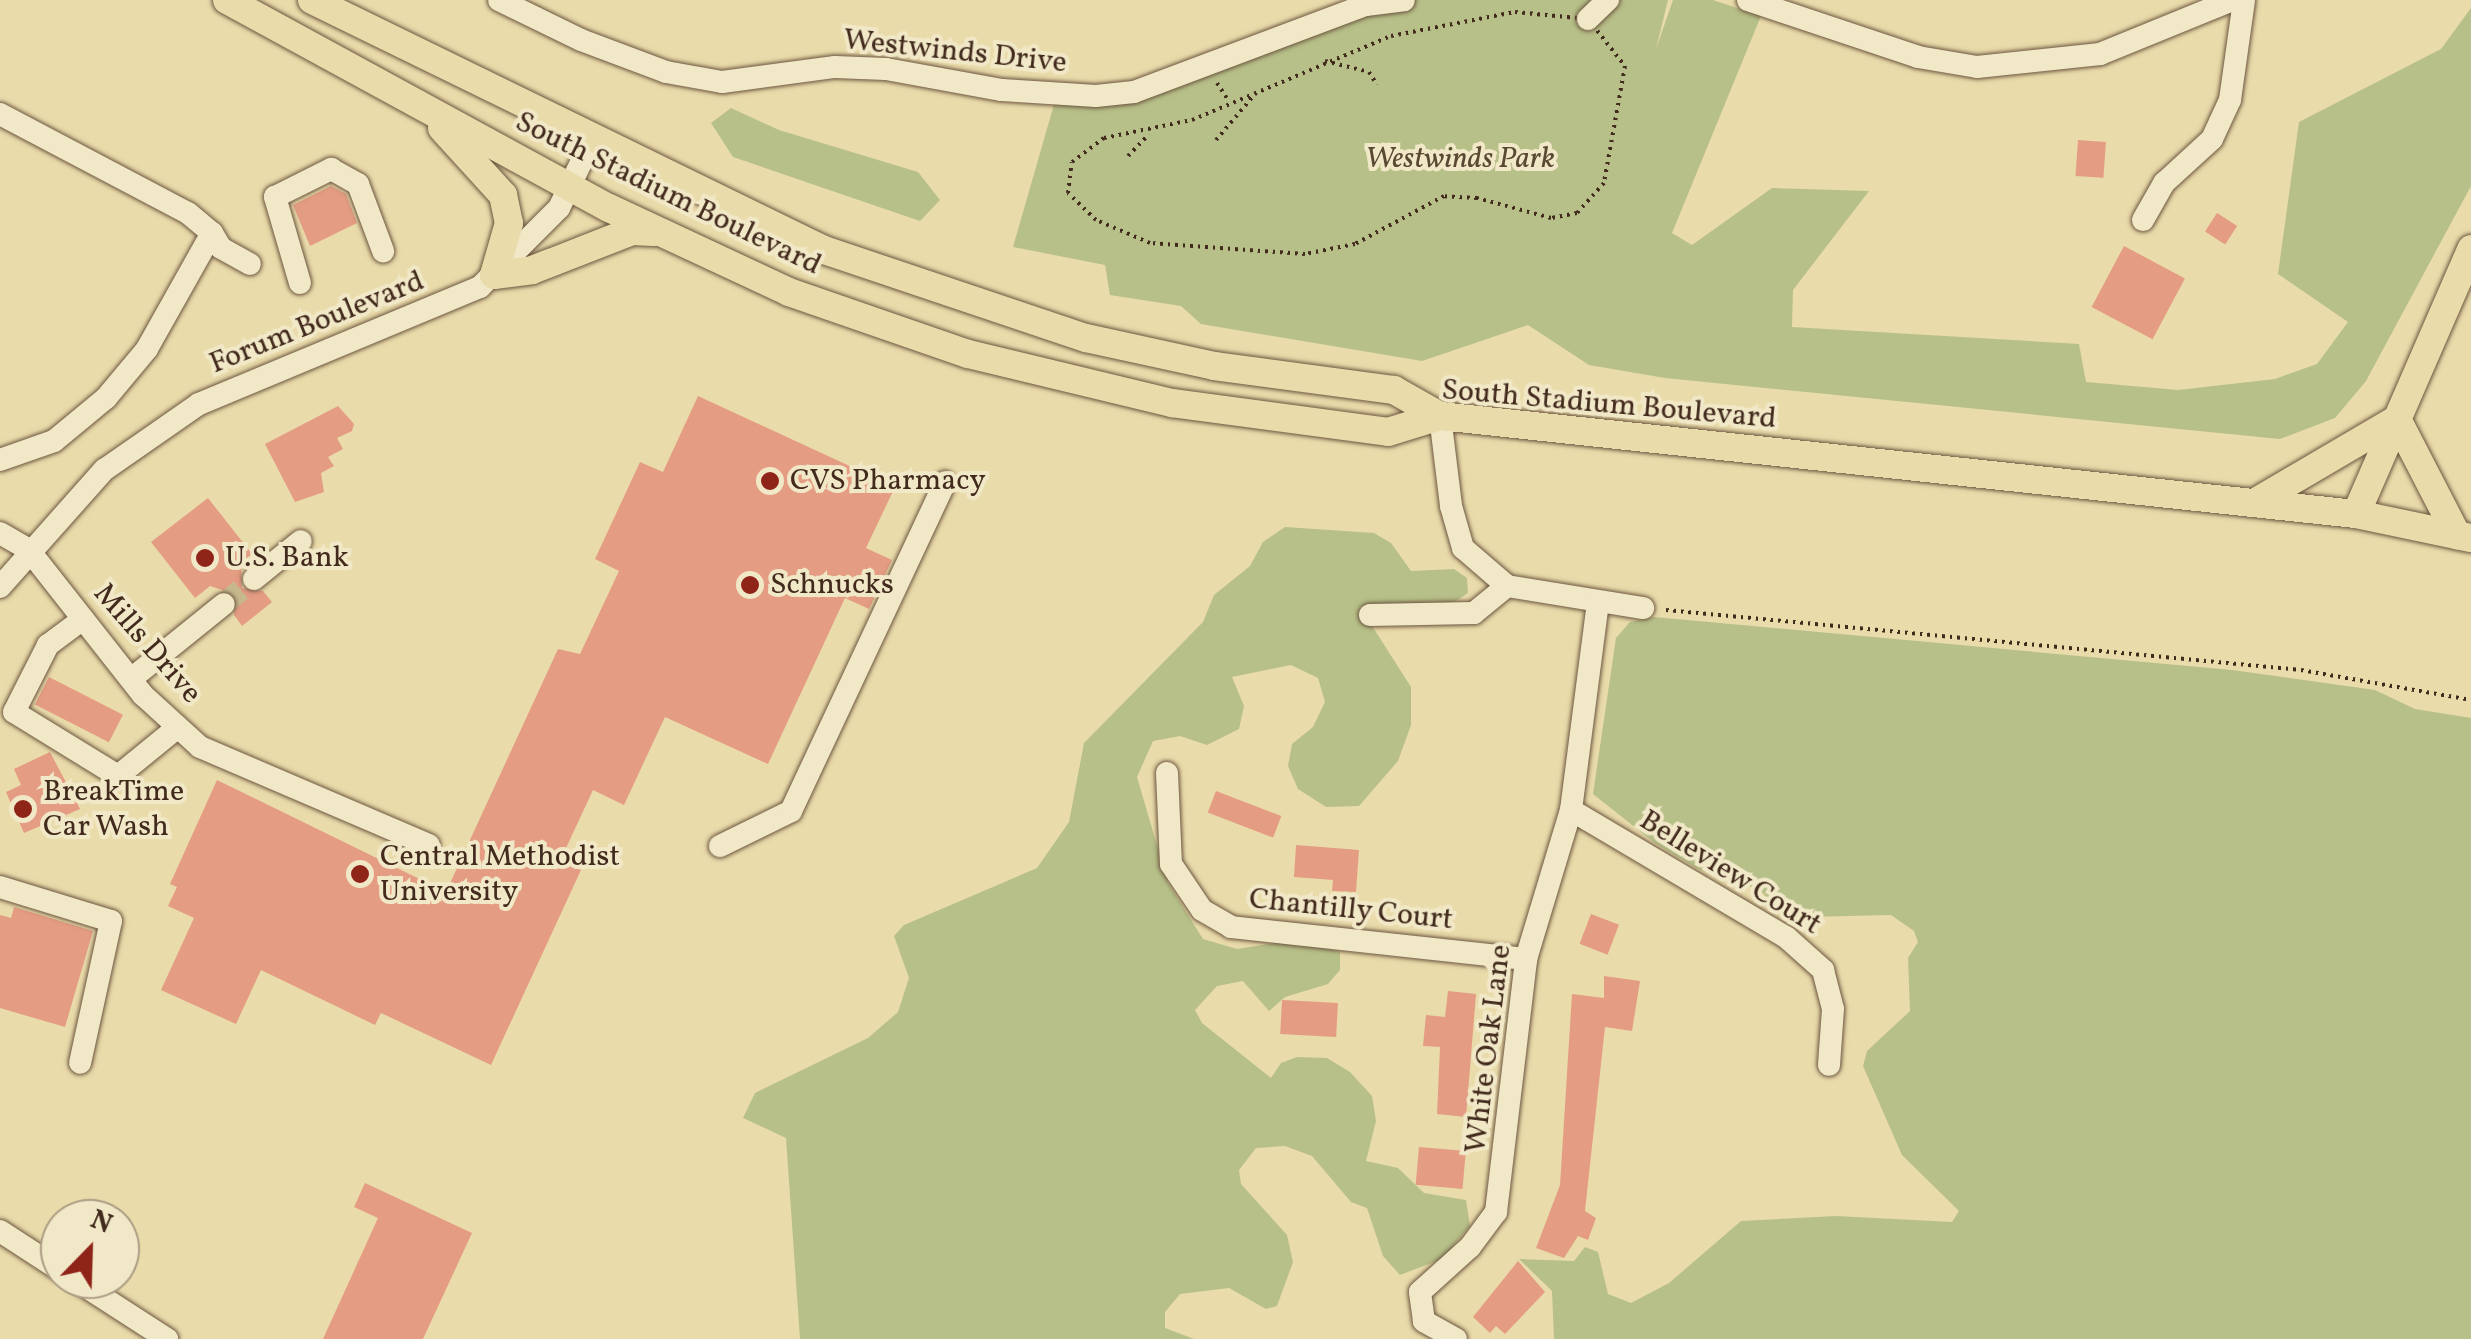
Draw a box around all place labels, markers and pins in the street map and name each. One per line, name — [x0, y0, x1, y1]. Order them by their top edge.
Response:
place label: CVS Pharmacy — [790, 463, 986, 499]
marker: CVS Pharmacy — [759, 470, 781, 492]
place label: U.S. Bank — [225, 540, 349, 576]
marker: U.S. Bank — [194, 547, 216, 569]
place label: Schnucks — [770, 567, 894, 603]
marker: Schnucks — [739, 574, 761, 596]
place label: BreakTime Car Wash — [43, 774, 184, 844]
marker: BreakTime Car Wash — [12, 798, 34, 820]
place label: Central Methodist University — [380, 839, 620, 910]
marker: Central Methodist University — [349, 863, 371, 885]

